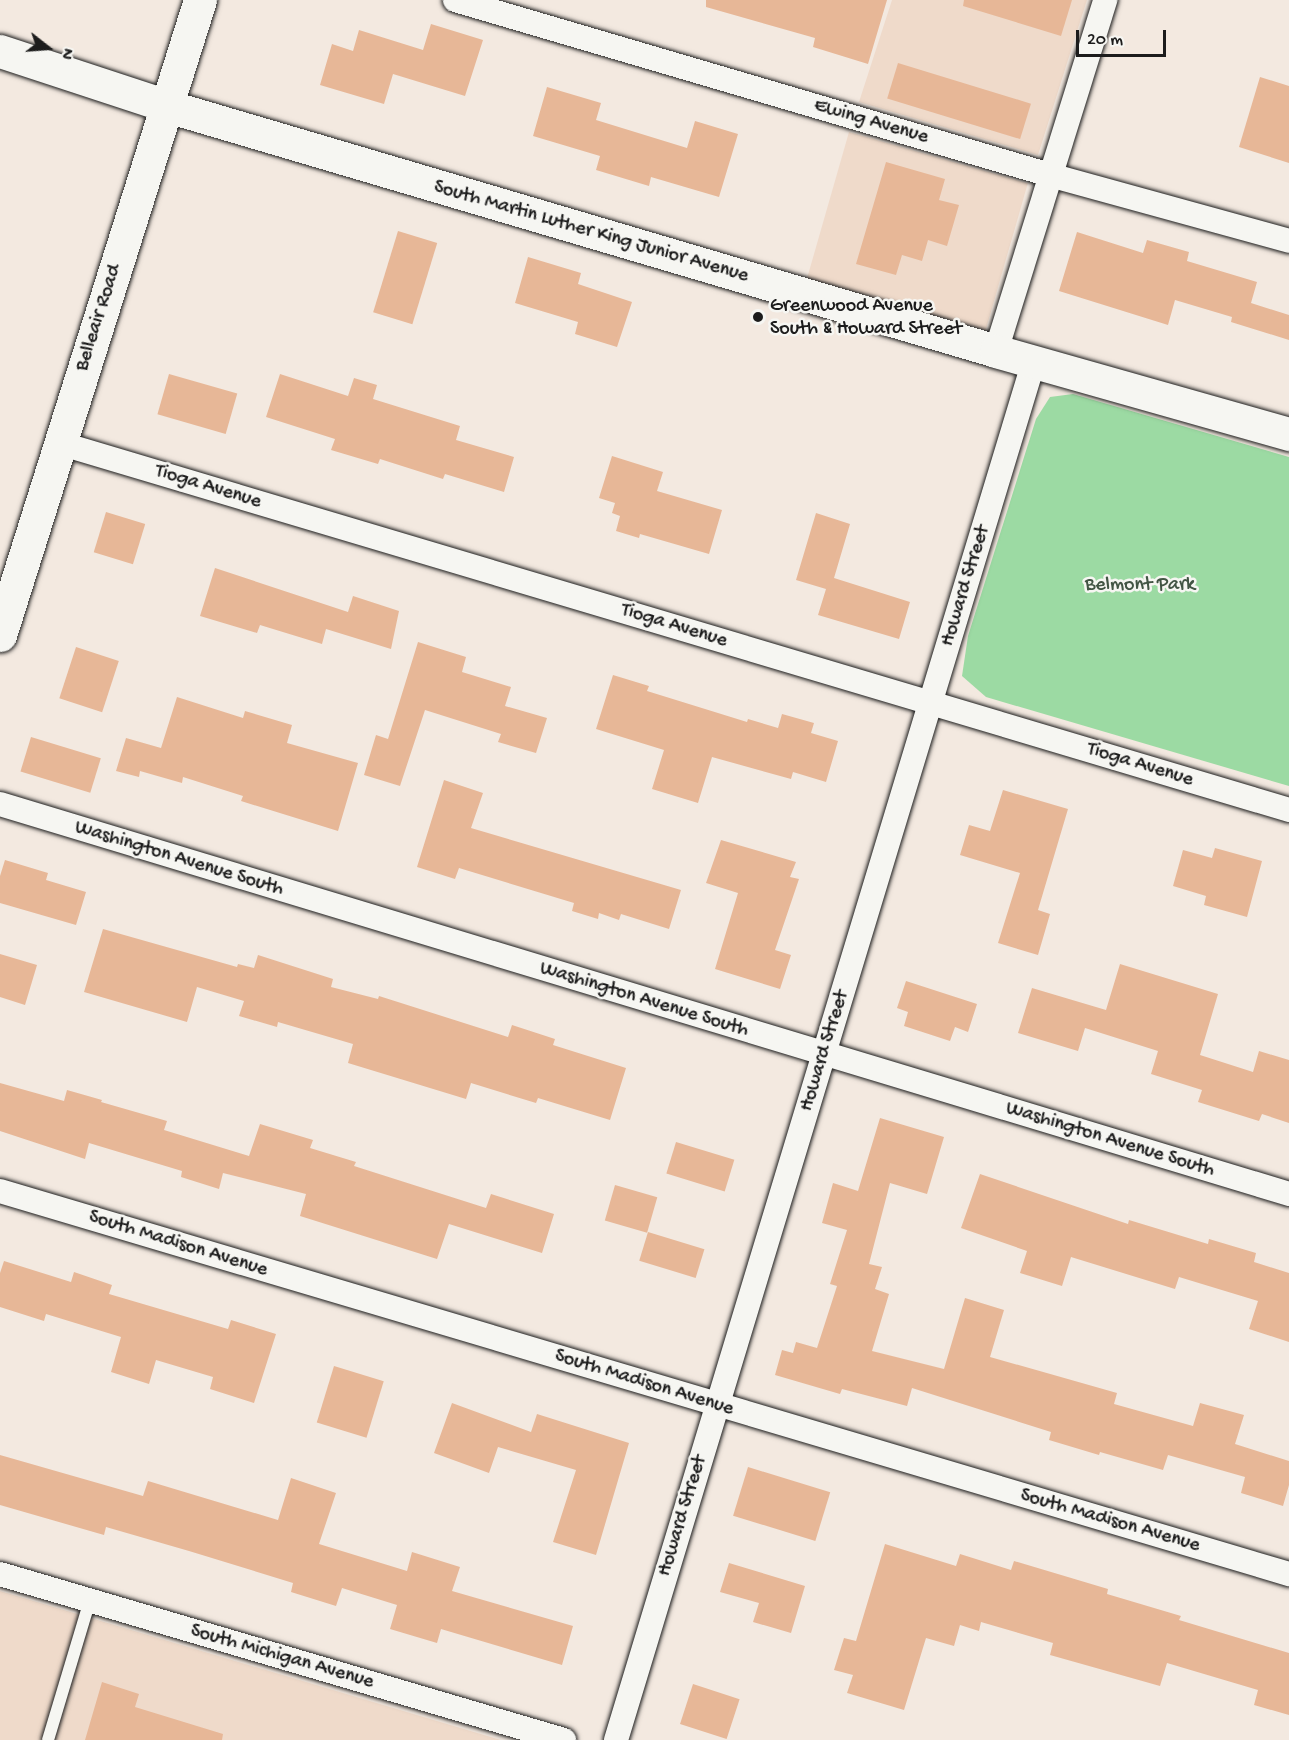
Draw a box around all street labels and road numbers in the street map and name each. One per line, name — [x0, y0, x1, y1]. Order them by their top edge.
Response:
street label: Ewing Avenue — [811, 94, 931, 150]
street label: South Martin Luther King Junior Avenue — [431, 175, 751, 289]
street label: Belleair Road — [70, 262, 128, 374]
street label: Tioga Avenue — [152, 459, 264, 515]
street label: Howard Street — [936, 523, 996, 649]
street label: Tioga Avenue — [618, 598, 730, 654]
street label: Tioga Avenue — [1084, 737, 1196, 793]
street label: Washington Avenue South — [72, 816, 286, 902]
street label: Washington Avenue South — [537, 957, 751, 1043]
street label: Howard Street — [795, 988, 855, 1114]
street label: Washington Avenue South — [1003, 1097, 1217, 1183]
street label: South Madison Avenue — [86, 1205, 270, 1283]
street label: South Madison Avenue — [552, 1344, 736, 1422]
street label: Howard Street — [653, 1453, 713, 1579]
street label: South Madison Avenue — [1017, 1484, 1203, 1558]
street label: South Michigan Avenue — [188, 1619, 376, 1695]

